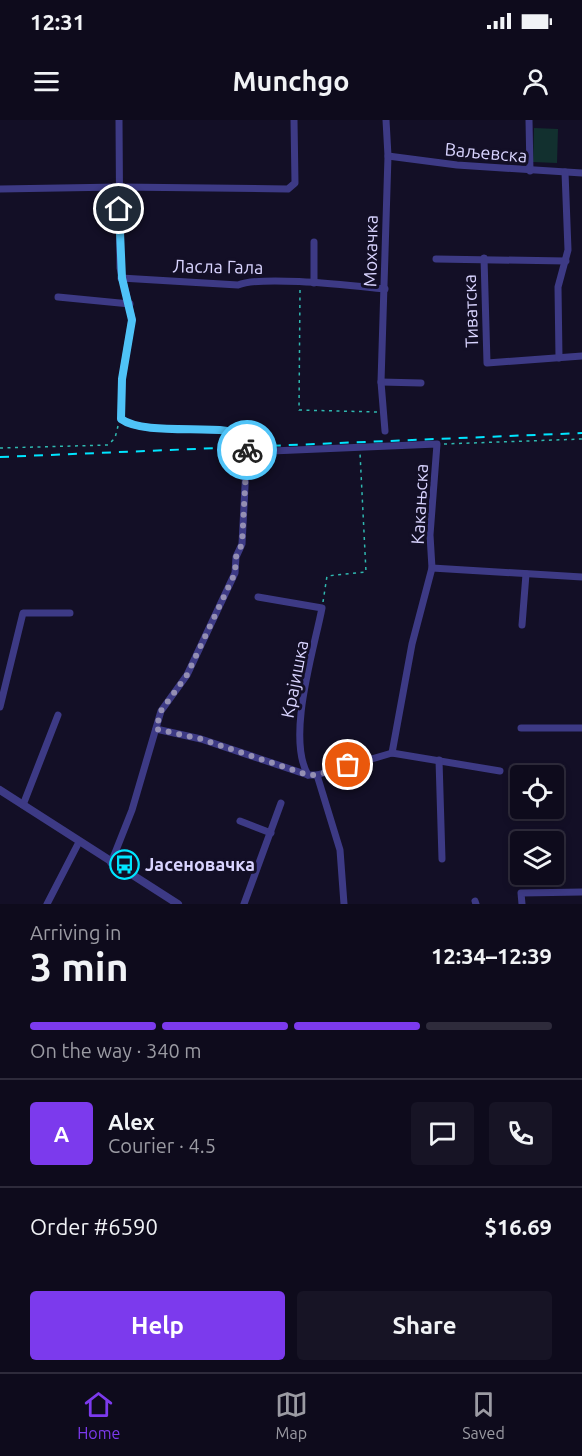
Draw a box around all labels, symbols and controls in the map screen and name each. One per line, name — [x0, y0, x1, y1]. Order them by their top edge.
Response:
text: 12:31 — [30, 9, 85, 34]
icon: menu — [30, 65, 63, 98]
icon: person — [519, 65, 552, 98]
text: Munchgo — [233, 66, 349, 96]
street label: Ваљевска — [444, 138, 528, 166]
pin — [93, 183, 144, 234]
icon: home — [102, 192, 135, 225]
street label: Мохачка — [359, 215, 381, 287]
street label: Ласла Гала — [172, 255, 264, 277]
street label: Тиватска — [459, 274, 481, 348]
courier — [217, 420, 277, 480]
icon: bike — [231, 434, 264, 467]
street label: Какањска — [407, 463, 431, 545]
street label: Крајишка — [277, 638, 311, 720]
pin — [322, 739, 373, 790]
icon: bag — [331, 748, 364, 781]
map controls — [510, 765, 564, 885]
button: locate — [510, 765, 564, 819]
button: layers — [510, 831, 564, 885]
bus stop icon: Јасеновачка — [108, 848, 140, 880]
place label: Јасеновачка — [145, 854, 255, 874]
text: Arriving in — [30, 921, 121, 944]
text: 12:34–12:39 — [431, 943, 552, 968]
text: 3 min — [30, 945, 129, 988]
text: On the way · 340 m — [30, 1039, 202, 1062]
button: chat — [411, 1102, 474, 1165]
button: phone — [489, 1102, 552, 1165]
text: Alex — [108, 1109, 155, 1134]
text: A — [54, 1121, 69, 1146]
text: Courier · 4.5 — [108, 1134, 216, 1157]
text: Order #6590 — [30, 1214, 158, 1239]
text: $16.69 — [485, 1214, 552, 1239]
button: Help — [30, 1291, 285, 1360]
button: Share — [297, 1291, 552, 1360]
tab: Home — [77, 1388, 120, 1442]
tab: Map — [275, 1388, 308, 1442]
tab: Saved — [462, 1388, 505, 1442]

